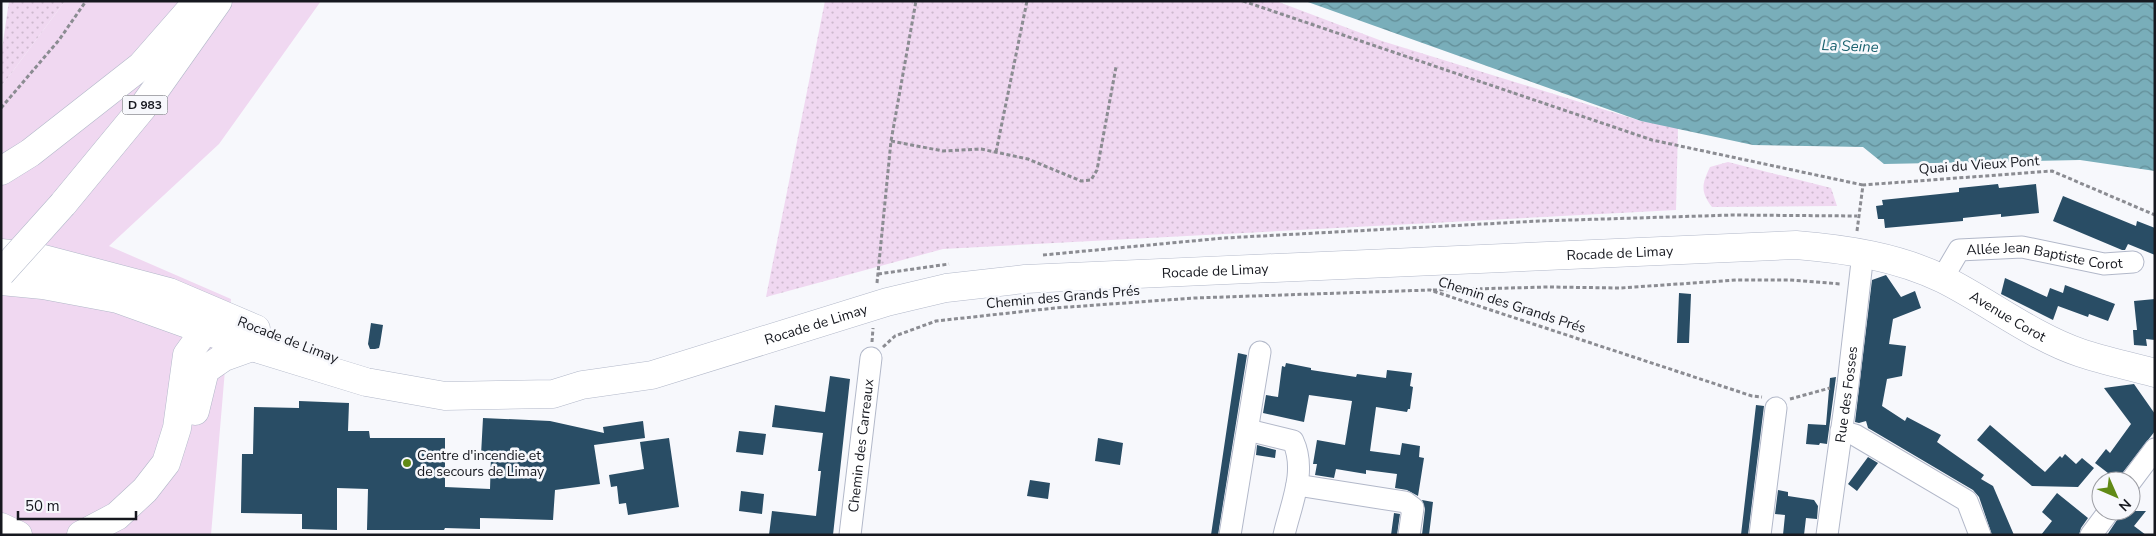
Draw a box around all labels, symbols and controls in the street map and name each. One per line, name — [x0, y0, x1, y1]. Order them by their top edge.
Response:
water label: La Seine — [1821, 35, 1879, 57]
road number: D 983 — [122, 96, 168, 114]
street label: Quai du Vieux Pont — [1918, 151, 2040, 179]
street label: Allée Jean Baptiste Corot — [1966, 237, 2123, 274]
street label: Rocade de Limay — [1566, 241, 1674, 265]
street label: Rocade de Limay — [1161, 259, 1270, 282]
street label: Chemin des Grands Prés — [1436, 272, 1589, 338]
street label: Chemin des Grands Prés — [985, 281, 1141, 313]
street label: Avenue Corot — [1966, 286, 2049, 346]
street label: Rocade de Limay — [762, 299, 870, 349]
street label: Rocade de Limay — [235, 312, 342, 368]
street label: Rue des Fosses — [1830, 345, 1862, 444]
street label: Chemin des Carreaux — [843, 377, 878, 513]
place label: Centre d'incendie et de secours de Limay — [417, 446, 545, 481]
marker: Centre d'incendie et de secours de Limay — [401, 457, 413, 469]
north arrow — [2091, 471, 2141, 521]
scale bar — [18, 488, 135, 520]
text: N — [2114, 494, 2135, 515]
text: 50 m — [25, 496, 60, 516]

